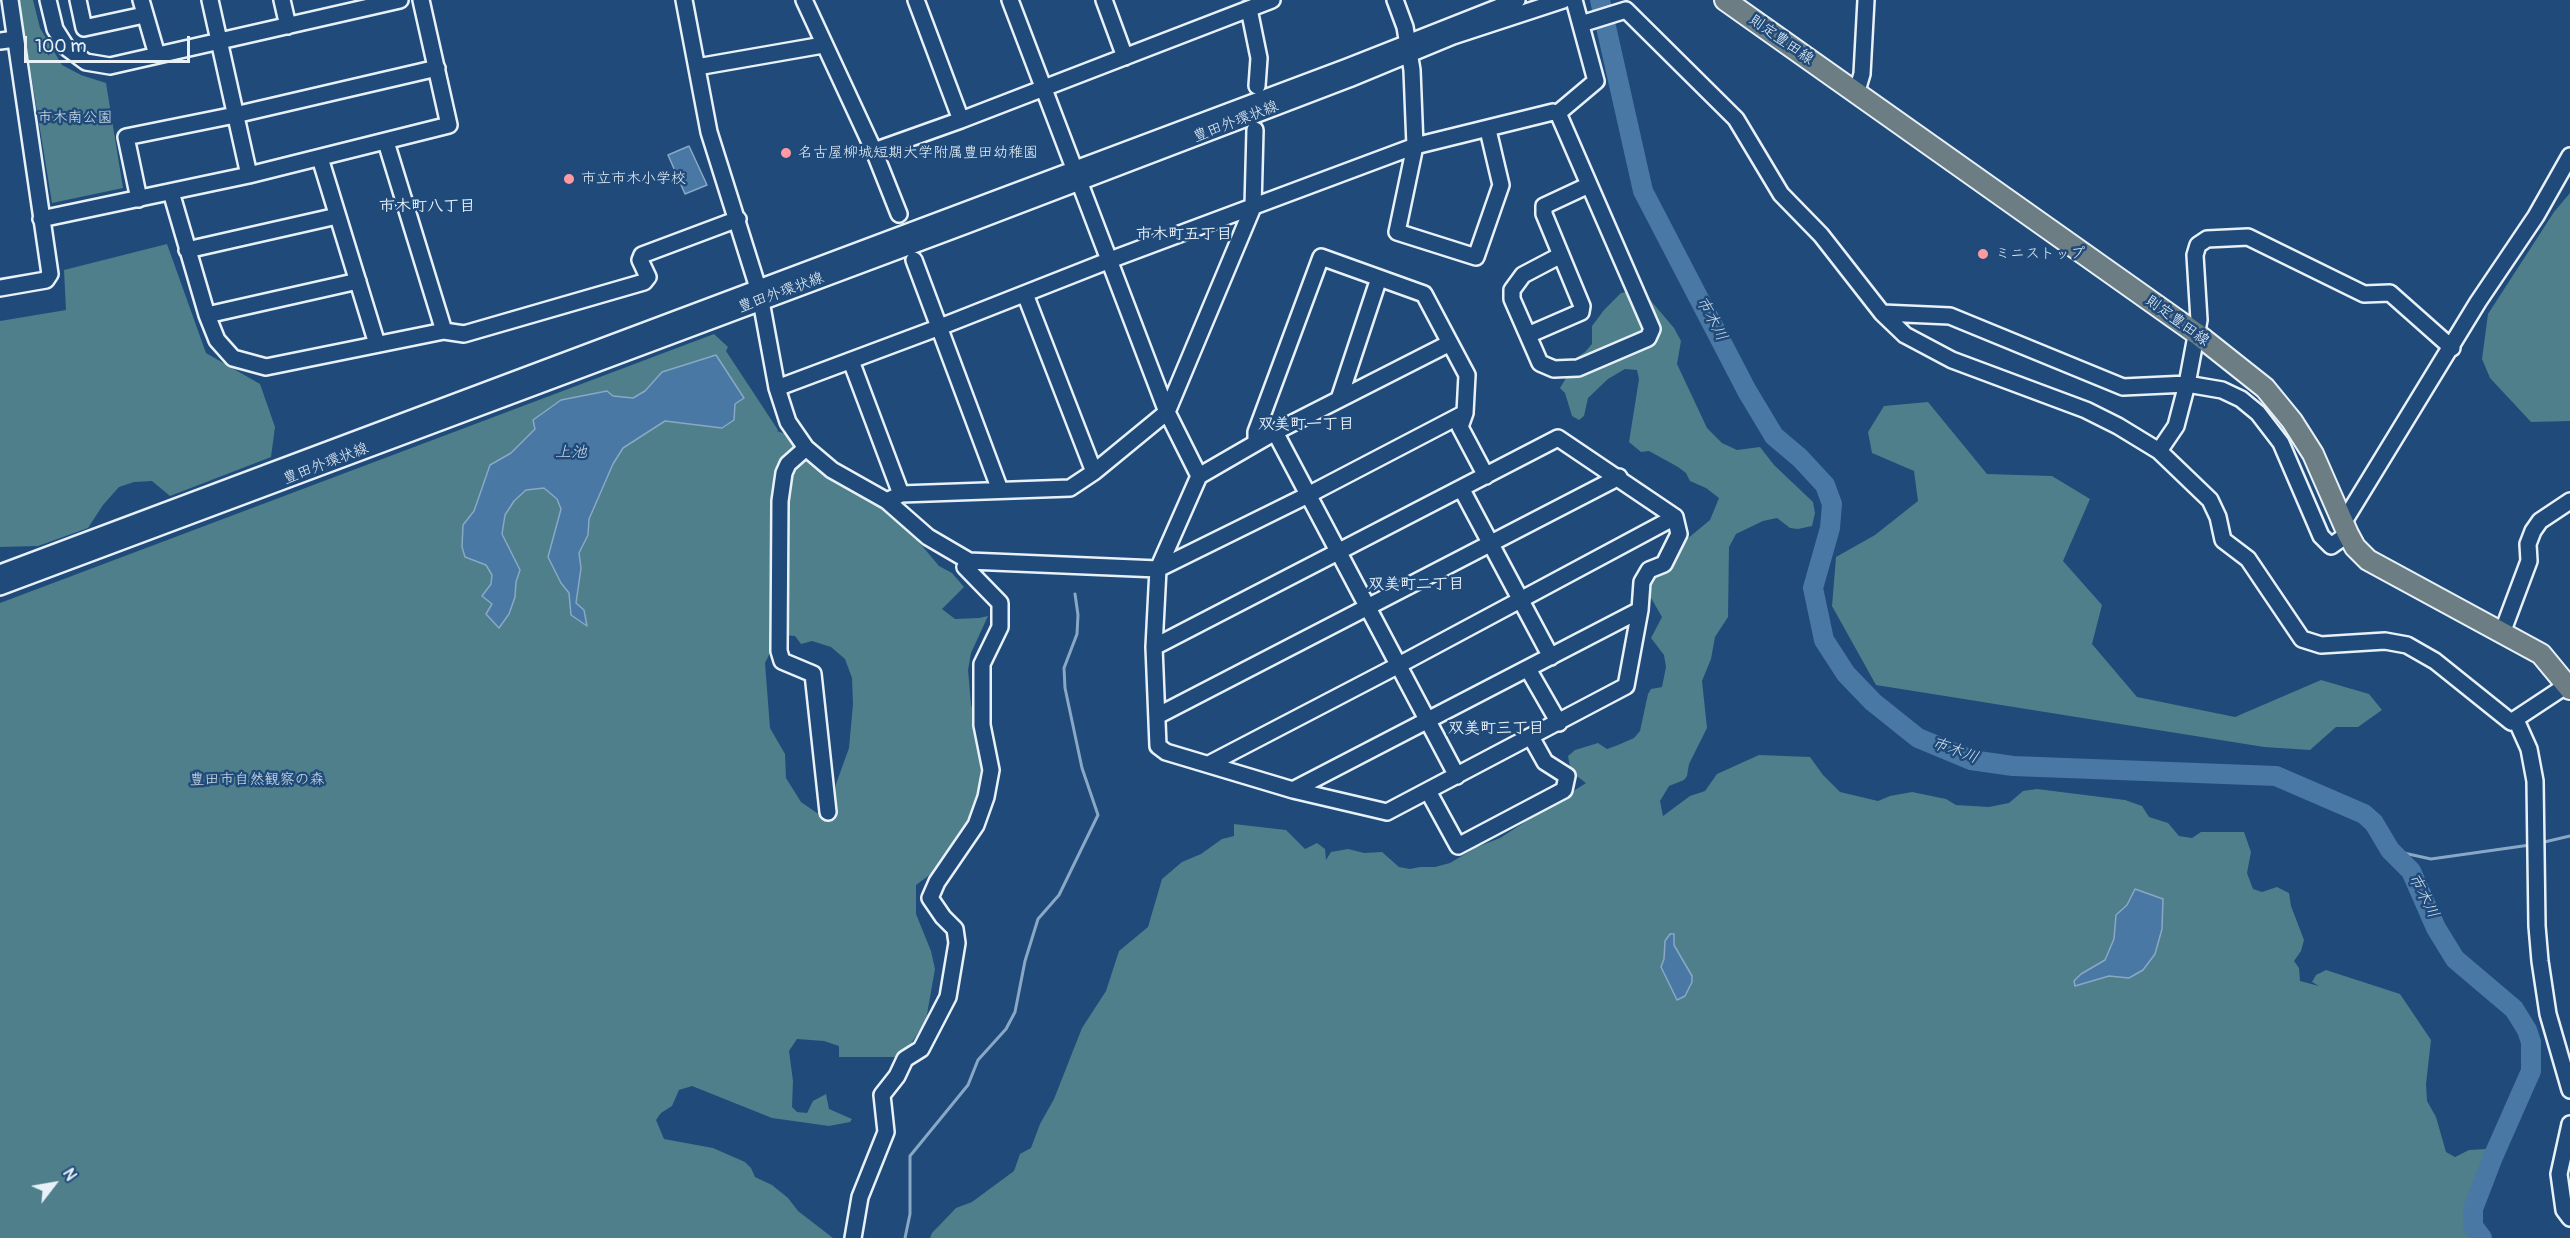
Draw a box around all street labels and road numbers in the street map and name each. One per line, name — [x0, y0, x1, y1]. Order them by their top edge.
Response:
street label: 則定豊田線 — [1745, 11, 1817, 69]
street label: 豊田外環状線 — [1191, 97, 1281, 147]
street label: 豊田外環状線 — [736, 269, 826, 317]
street label: 則定豊田線 — [2141, 292, 2213, 350]
street label: 豊田外環状線 — [281, 439, 371, 489]

